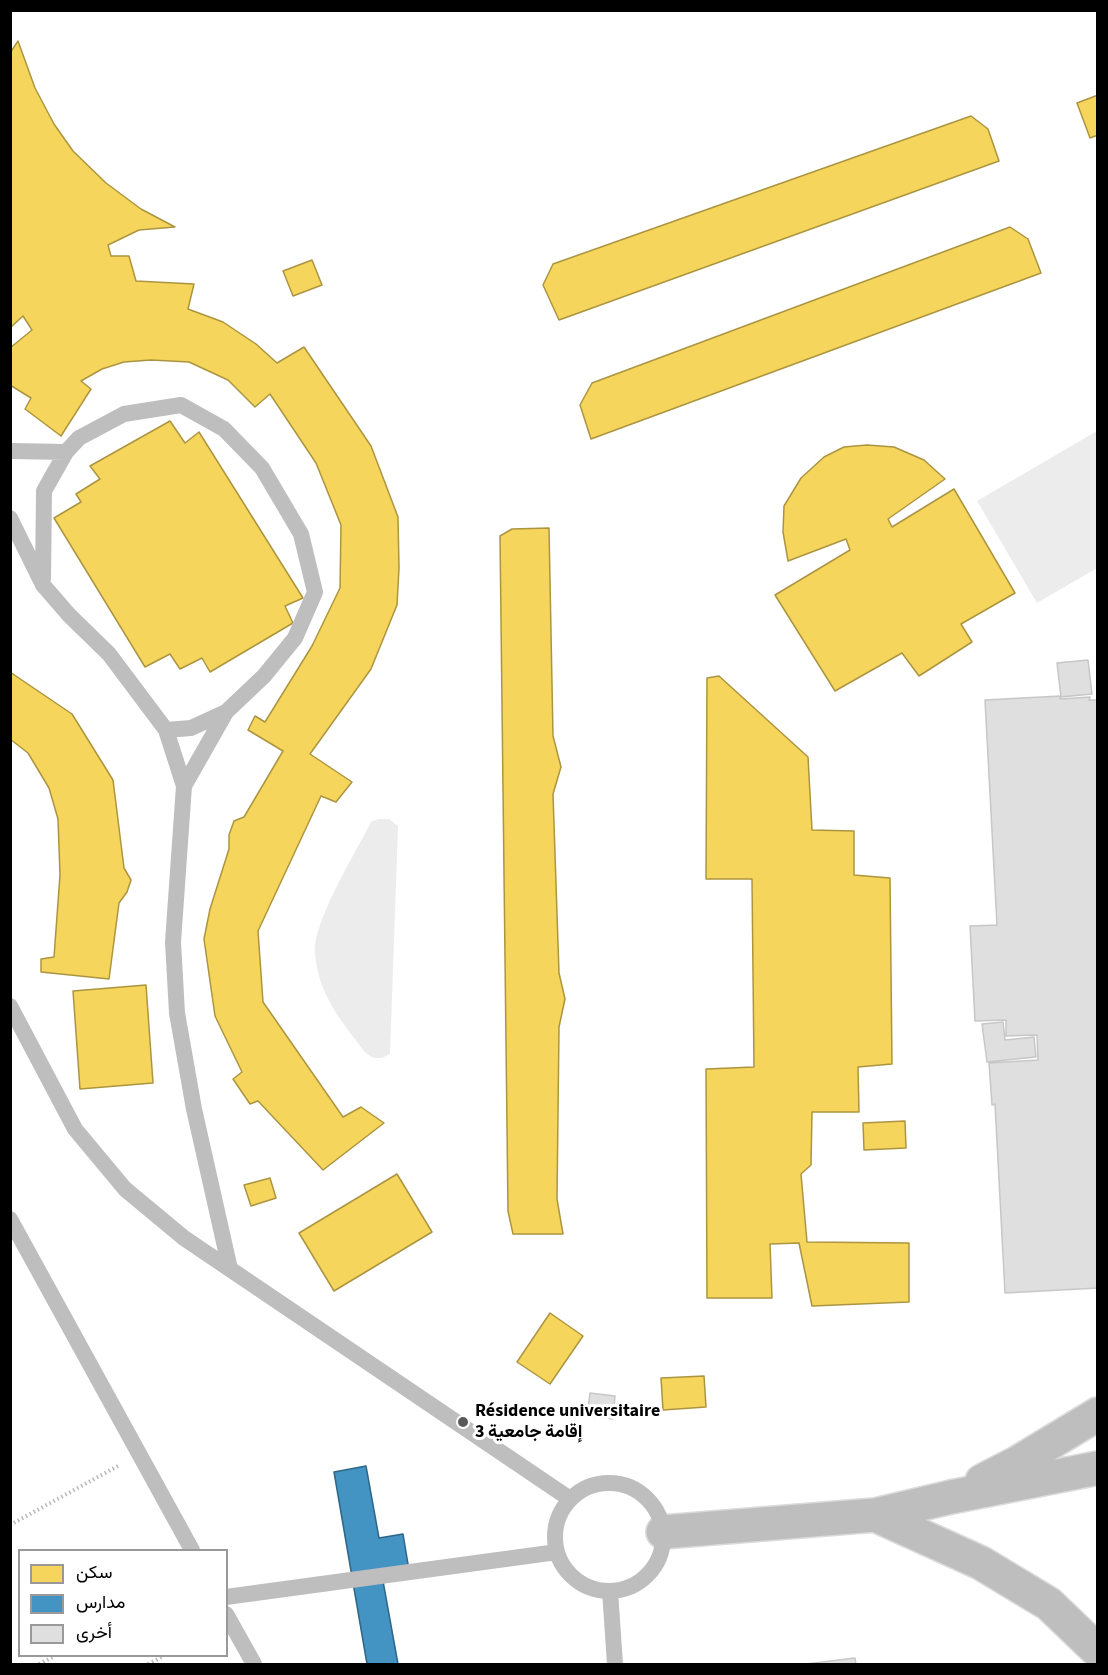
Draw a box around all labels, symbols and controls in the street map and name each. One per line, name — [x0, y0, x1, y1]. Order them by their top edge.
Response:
place label: Résidence universitaire إقامة جامعية 3 — [475, 1401, 660, 1444]
marker: Résidence universitaire إقامة جامعية 3 — [456, 1415, 470, 1429]
legend — [18, 1549, 228, 1657]
text: سكن — [76, 1560, 112, 1585]
text: مدارس — [76, 1590, 125, 1615]
text: أخرى — [76, 1620, 112, 1645]

